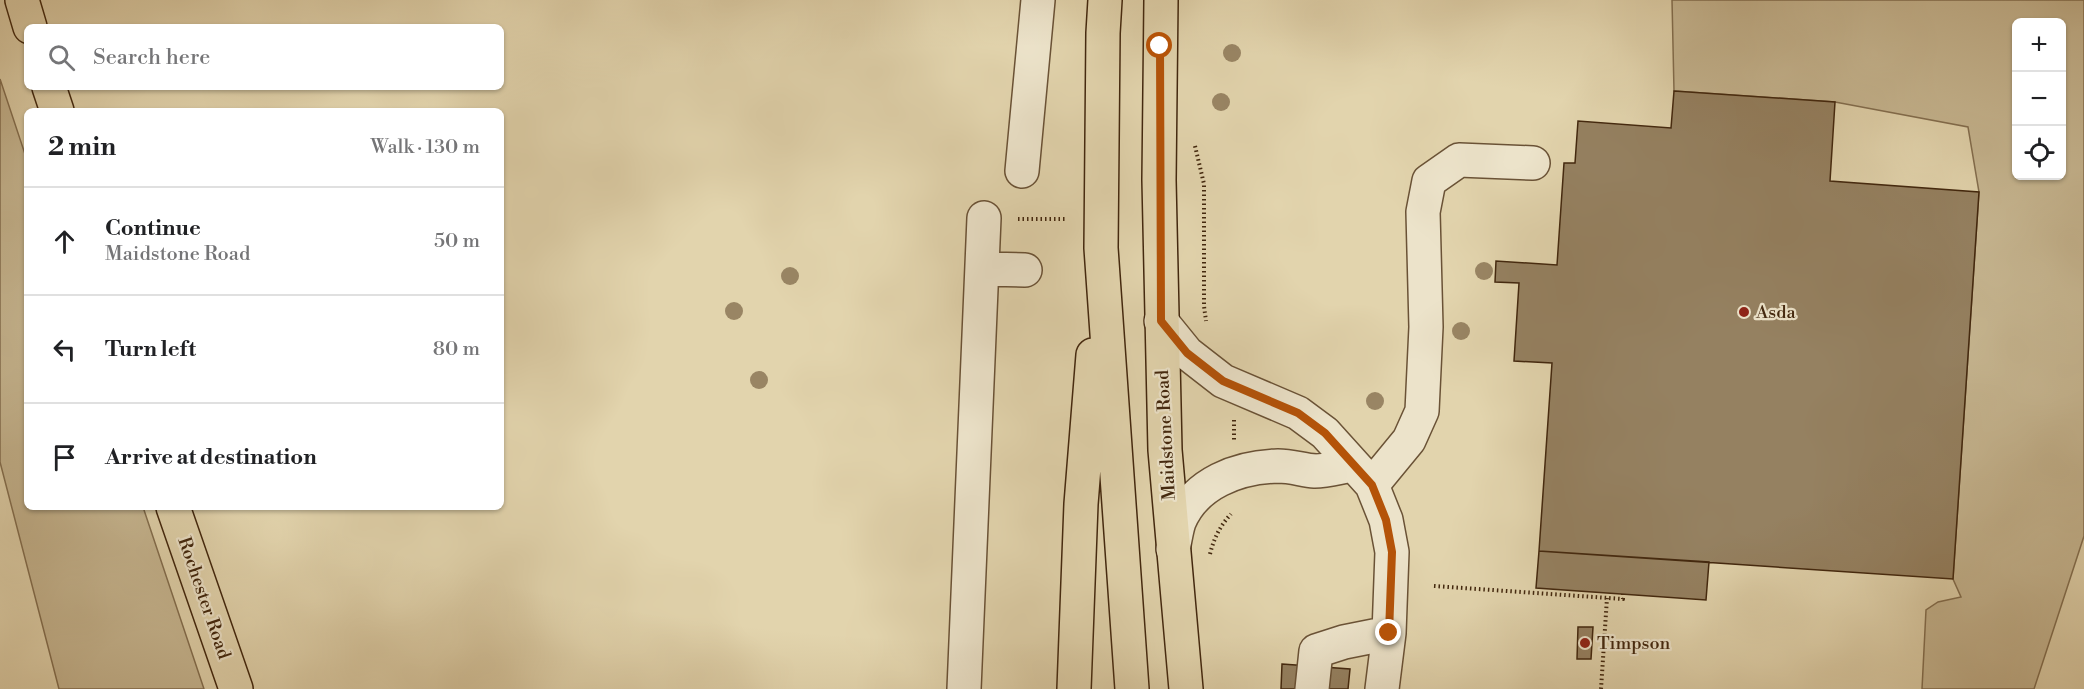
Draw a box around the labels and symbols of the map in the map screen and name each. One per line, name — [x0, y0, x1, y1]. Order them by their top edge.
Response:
route start — [1146, 32, 1172, 58]
place label: Asda — [1755, 301, 1796, 324]
marker: Asda — [1737, 305, 1751, 319]
street label: Maidstone Road — [1151, 368, 1181, 501]
street label: Rochester Road — [172, 534, 236, 663]
route end — [1375, 619, 1401, 645]
place label: Timpson — [1597, 632, 1671, 655]
marker: Timpson — [1578, 636, 1592, 650]

